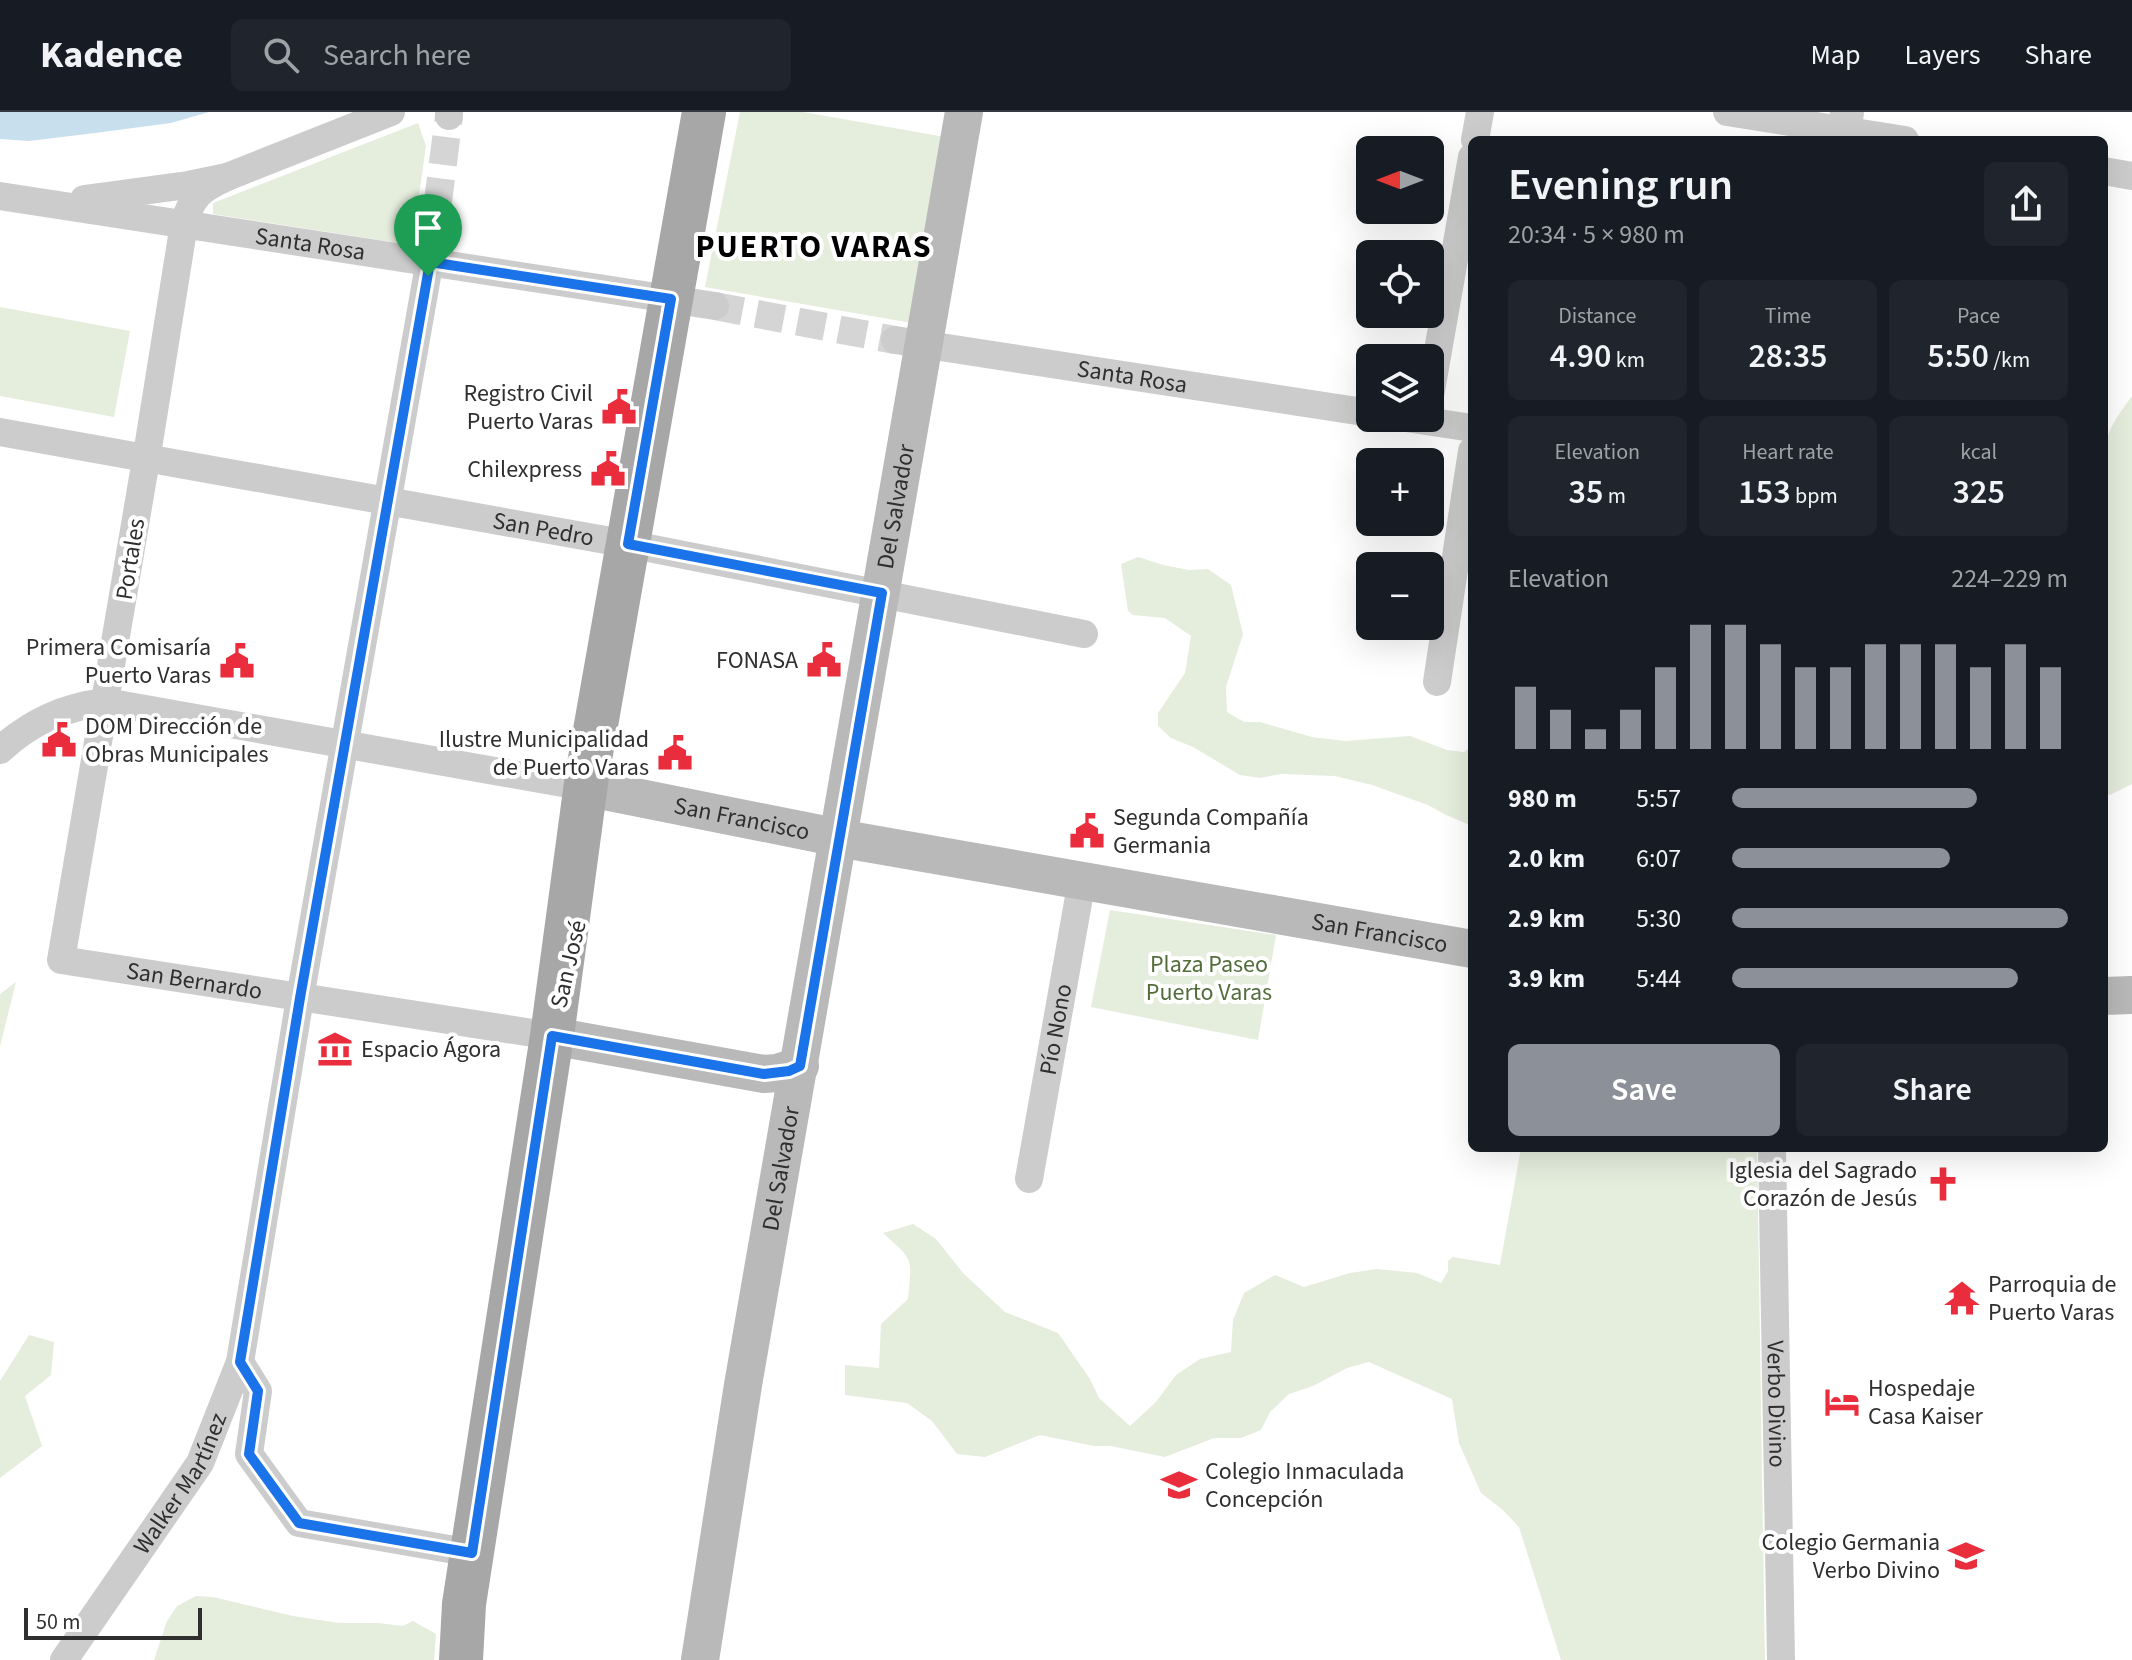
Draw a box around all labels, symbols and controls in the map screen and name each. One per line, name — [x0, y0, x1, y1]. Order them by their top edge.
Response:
search box — [231, 19, 791, 91]
text: Kadence — [40, 28, 183, 82]
icon: search — [259, 33, 303, 77]
text: Search here — [323, 34, 471, 77]
text: Map — [1810, 35, 1860, 75]
text: Layers — [1904, 35, 1980, 75]
text: Share — [2024, 35, 2092, 75]
north arrow — [1356, 136, 1444, 224]
map controls — [1356, 136, 1444, 640]
text: Evening run — [1508, 154, 1733, 217]
button: share — [1984, 162, 2068, 246]
pin — [394, 194, 462, 276]
icon: arrive — [406, 206, 450, 250]
text: 20:34 · 5 × 980 m — [1508, 216, 1685, 253]
street label: Santa Rosa — [253, 218, 368, 270]
district label: PUERTO VARAS — [695, 224, 933, 270]
button: locate — [1356, 240, 1444, 328]
text: Distance — [1558, 300, 1636, 332]
text: Time — [1765, 300, 1811, 332]
text: Pace — [1957, 300, 2000, 332]
text: 4.90 — [1550, 332, 1611, 381]
text: 28:35 — [1748, 332, 1828, 381]
text: 5:50 — [1927, 332, 1989, 381]
button: layers — [1356, 344, 1444, 432]
text: km — [1611, 344, 1645, 376]
text: /km — [1989, 344, 2030, 376]
street label: Santa Rosa — [1075, 351, 1190, 403]
place label: Registro Civil Puerto Varas — [463, 376, 593, 439]
public building icon: Registro Civil Puerto Varas — [600, 388, 638, 426]
text: Elevation — [1554, 436, 1640, 468]
text: Heart rate — [1742, 436, 1834, 468]
text: kcal — [1960, 436, 1997, 468]
street label: Del Salvador — [868, 441, 924, 572]
button: + — [1356, 448, 1444, 536]
public building icon: Chilexpress — [589, 450, 627, 488]
place label: Chilexpress — [467, 452, 582, 487]
text: 35 — [1569, 468, 1603, 517]
text: 153 — [1738, 468, 1791, 517]
text: 325 — [1953, 468, 2005, 517]
text: m — [1603, 480, 1626, 512]
text: bpm — [1791, 480, 1838, 512]
street label: San Pedro — [490, 503, 597, 556]
street label: Portales — [107, 516, 154, 602]
button: − — [1356, 552, 1444, 640]
text: Elevation — [1508, 560, 1609, 597]
text: 224–229 m — [1951, 560, 2068, 597]
place label: Primera Comisaría Puerto Varas — [26, 630, 211, 693]
public building icon: FONASA — [805, 641, 843, 679]
public building icon: Primera Comisaría Puerto Varas — [218, 642, 256, 680]
place label: FONASA — [716, 643, 798, 678]
place label: DOM Dirección de Obras Municipales — [85, 709, 268, 772]
public building icon: DOM Dirección de Obras Municipales — [40, 721, 78, 759]
place label: Ilustre Municipalidad de Puerto Varas — [439, 722, 649, 785]
public building icon: Ilustre Municipalidad de Puerto Varas — [656, 734, 694, 772]
text: 980 m — [1508, 780, 1577, 817]
text: 5:57 — [1636, 780, 1681, 817]
street label: San Francisco — [671, 788, 813, 850]
place label: Segunda Compañía Germania — [1113, 800, 1309, 863]
public building icon: Segunda Compañía Germania — [1068, 812, 1106, 850]
text: 2.0 km — [1508, 840, 1585, 877]
text: 6:07 — [1636, 840, 1681, 877]
text: 2.9 km — [1508, 900, 1585, 937]
text: 5:30 — [1636, 900, 1681, 937]
street label: San Francisco — [1309, 904, 1450, 962]
street label: San José — [541, 917, 596, 1012]
park label: Plaza Paseo Puerto Varas — [1146, 947, 1272, 1010]
street label: San Bernardo — [124, 953, 265, 1009]
text: 3.9 km — [1508, 960, 1585, 997]
text: 5:44 — [1636, 960, 1681, 997]
street label: Pío Nono — [1031, 981, 1081, 1078]
museum icon: Espacio Ágora — [316, 1030, 354, 1068]
place label: Espacio Ágora — [361, 1032, 501, 1067]
button: Save — [1508, 1044, 1780, 1136]
button: Share — [1796, 1044, 2068, 1136]
street label: Del Salvador — [753, 1103, 809, 1234]
place label: Iglesia del Sagrado Corazón de Jesús — [1728, 1153, 1917, 1216]
church icon: Iglesia del Sagrado Corazón de Jesús — [1924, 1165, 1962, 1203]
place label: Parroquia de Puerto Varas — [1988, 1267, 2116, 1330]
temple icon: Parroquia de Puerto Varas — [1943, 1279, 1981, 1317]
street label: Verbo Divino — [1757, 1340, 1795, 1468]
place label: Hospedaje Casa Kaiser — [1868, 1371, 1984, 1434]
hotel icon: Hospedaje Casa Kaiser — [1823, 1383, 1861, 1421]
street label: Walker Martínez — [125, 1408, 236, 1562]
place label: Colegio Inmaculada Concepción — [1205, 1454, 1404, 1517]
school or university icon: Colegio Inmaculada Concepción — [1160, 1466, 1198, 1504]
place label: Colegio Germania Verbo Divino — [1762, 1525, 1940, 1588]
school or university icon: Colegio Germania Verbo Divino — [1947, 1537, 1985, 1575]
scale bar — [24, 1604, 202, 1640]
text: 50 m — [36, 1606, 81, 1638]

